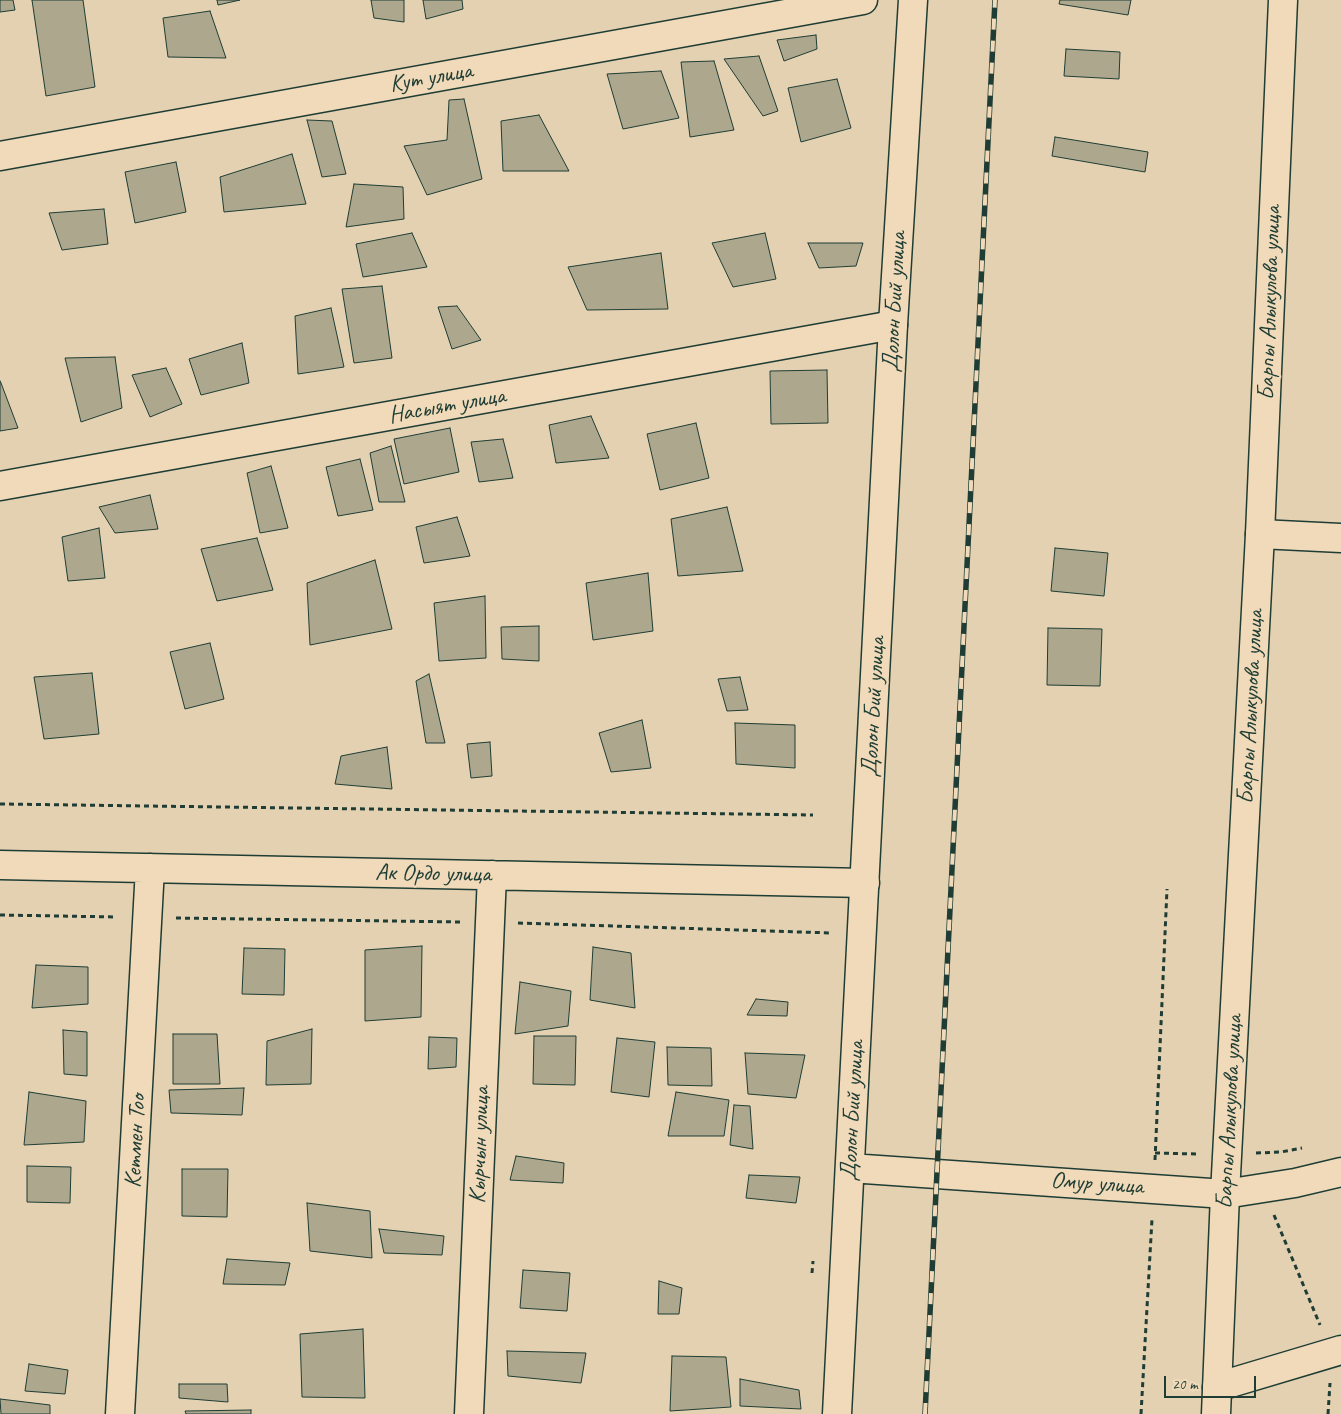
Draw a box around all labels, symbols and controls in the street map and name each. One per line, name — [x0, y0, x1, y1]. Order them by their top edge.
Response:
street label: Кут улица — [387, 57, 475, 99]
street label: Барпы Алыкулова улица — [1252, 205, 1288, 401]
street label: Долон Бий улица — [877, 231, 913, 373]
street label: Насыят улица — [386, 382, 508, 430]
street label: Барпы Алыкулова улица — [1232, 609, 1270, 805]
street label: Долон Бий улица — [856, 636, 892, 778]
street label: Ак Ордо улица — [375, 859, 491, 889]
street label: Барпы Алыкулова улица — [1211, 1014, 1249, 1210]
street label: Долон Бий улица — [835, 1040, 871, 1182]
street label: Кырчын улица — [464, 1086, 496, 1204]
street label: Кетмен Тоо — [119, 1093, 153, 1189]
street label: Омур улица — [1050, 1166, 1144, 1202]
scale bar — [1166, 1366, 1258, 1398]
text: 20 m — [1172, 1375, 1198, 1394]

